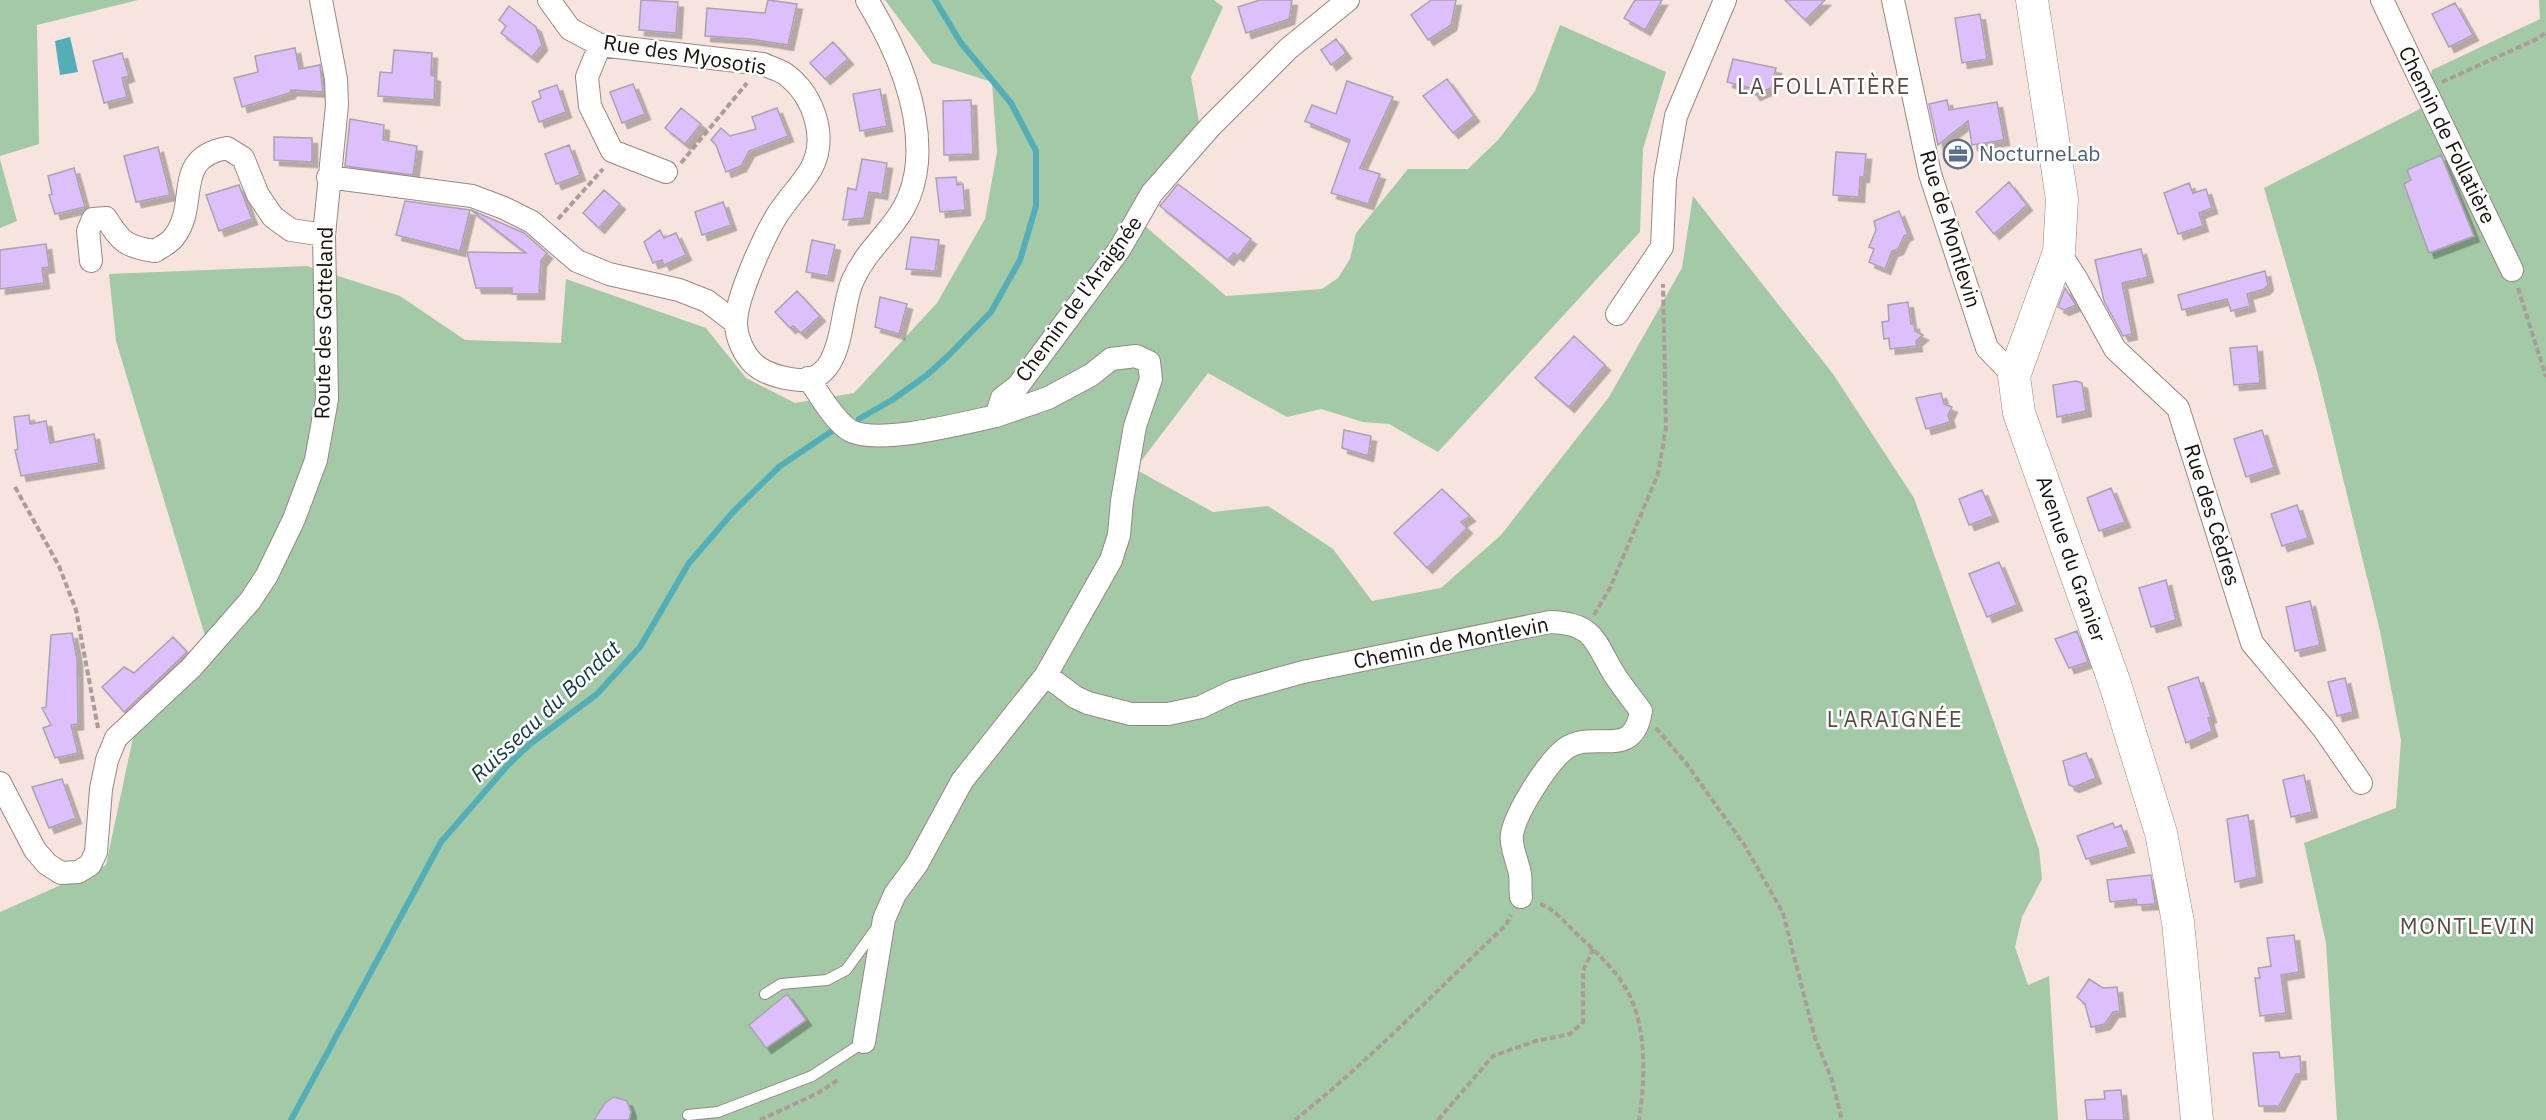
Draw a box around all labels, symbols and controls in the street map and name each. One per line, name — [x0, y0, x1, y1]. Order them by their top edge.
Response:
street label: Rue des Myosotis — [602, 27, 769, 81]
street label: Chemin de Follatière — [2393, 41, 2503, 228]
district label: LA FOLLATIÈRE — [1737, 71, 1911, 100]
office icon: NocturneLab — [1942, 138, 1974, 170]
place label: NocturneLab — [1979, 139, 2101, 167]
street label: Rue de Montlevin — [1914, 147, 1988, 311]
street label: Chemin de l'Araignée — [1008, 210, 1148, 387]
street label: Route des Gotteland — [307, 226, 339, 420]
street label: Rue des Cèdres — [2178, 440, 2248, 589]
street label: Avenue du Granier — [2030, 472, 2114, 646]
street label: Chemin de Montlevin — [1351, 609, 1551, 675]
water label: Ruisseau du Bondat — [463, 633, 627, 788]
district label: L'ARAIGNÉE — [1827, 704, 1963, 733]
district label: MONTLEVIN — [2400, 911, 2536, 940]

